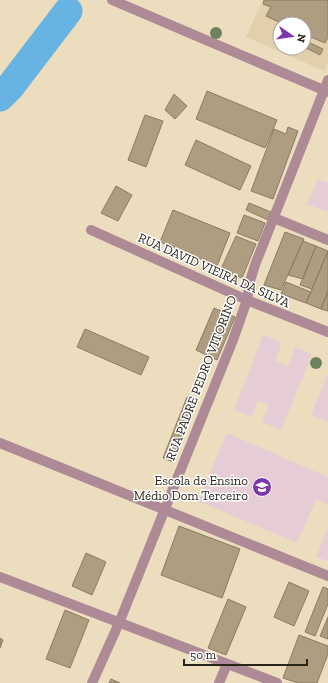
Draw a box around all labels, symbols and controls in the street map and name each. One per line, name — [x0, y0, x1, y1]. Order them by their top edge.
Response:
north arrow — [272, 16, 312, 56]
text: N — [294, 33, 309, 44]
street label: RUA DAVID VIEIRA DA SILVA — [136, 230, 293, 311]
street label: RUA PADRE PEDRO VITORINO — [163, 293, 239, 463]
place label: Escola de Ensino Médio Dom Terceiro — [134, 473, 248, 503]
school or university icon: Escola de Ensino Médio Dom Terceiro — [251, 476, 273, 498]
scale bar — [184, 641, 307, 667]
text: 50 m — [190, 648, 217, 662]

